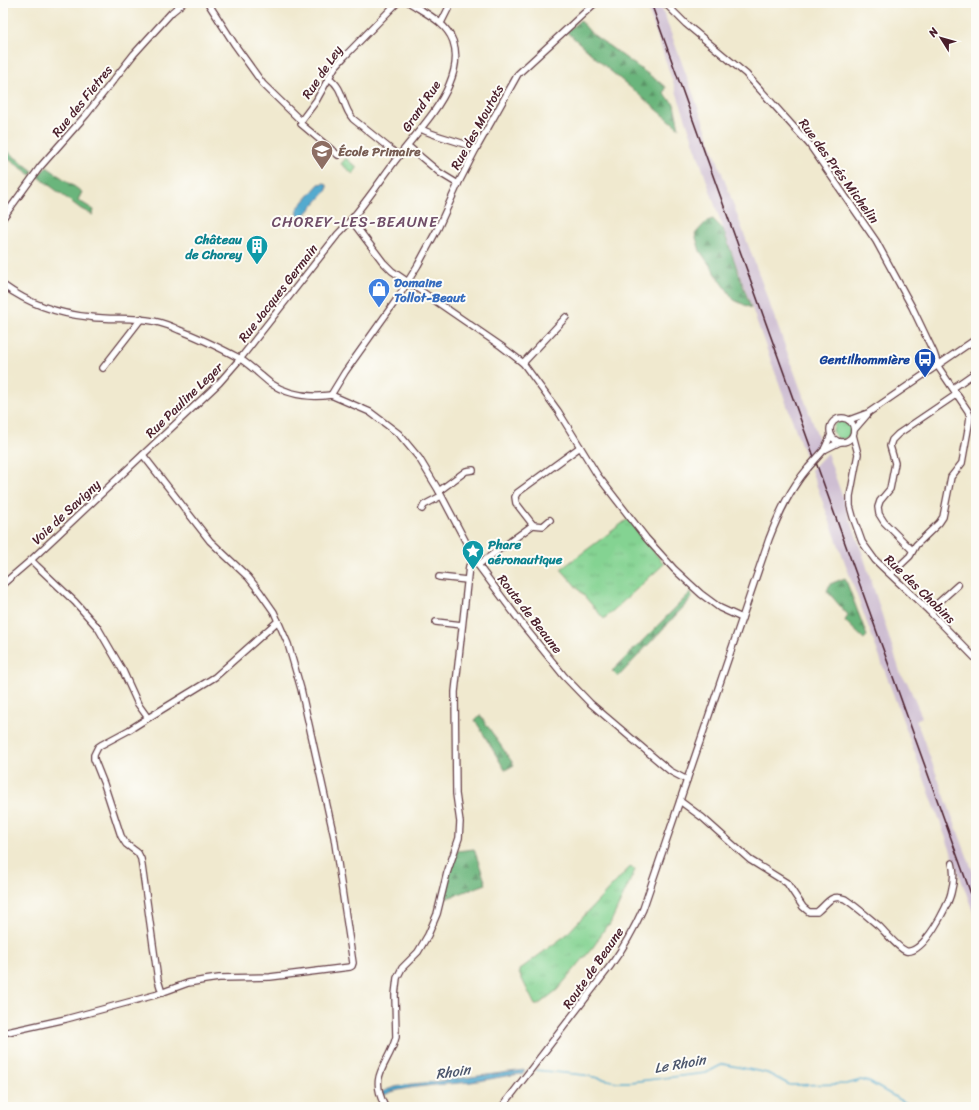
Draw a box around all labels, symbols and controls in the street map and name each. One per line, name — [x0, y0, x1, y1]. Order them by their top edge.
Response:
north arrow — [921, 18, 961, 58]
text: N — [923, 23, 944, 42]
street label: Rue de Ley — [295, 40, 349, 104]
street label: Rue des Fietres — [46, 60, 119, 142]
street label: Grand Rue — [395, 75, 447, 137]
street label: Rue des Moutots — [444, 80, 510, 174]
street label: Rue des Prés Michelin — [793, 113, 885, 229]
school or university icon: École Primaire — [309, 138, 335, 171]
place label: École Primaire — [338, 140, 421, 163]
district label: CHOREY-LES-BEAUNE — [272, 209, 439, 235]
place label: Château de Chorey — [185, 228, 243, 266]
building icon: Château de Chorey — [244, 233, 270, 266]
street label: Rue Jacques Germain — [232, 239, 324, 347]
place label: Domaine Tollot-Beaut — [394, 271, 466, 309]
shop icon: Domaine Tollot-Beaut — [366, 276, 392, 309]
bus stop icon: Gentilhommière — [912, 346, 938, 379]
place label: Gentilhommière — [819, 348, 910, 371]
street label: Rue Pauline Leger — [140, 356, 229, 443]
street label: Voie de Savigny — [26, 473, 106, 550]
place label: Phare aéronautique — [487, 533, 563, 571]
place icon: Phare aéronautique — [460, 538, 486, 571]
street label: Rue des Chobins — [879, 549, 962, 630]
street label: Route de Beaune — [491, 569, 569, 659]
street label: Route de Beaune — [556, 922, 630, 1014]
water label: Le Rhoin — [652, 1047, 709, 1081]
water label: Rhoin — [434, 1057, 473, 1087]

